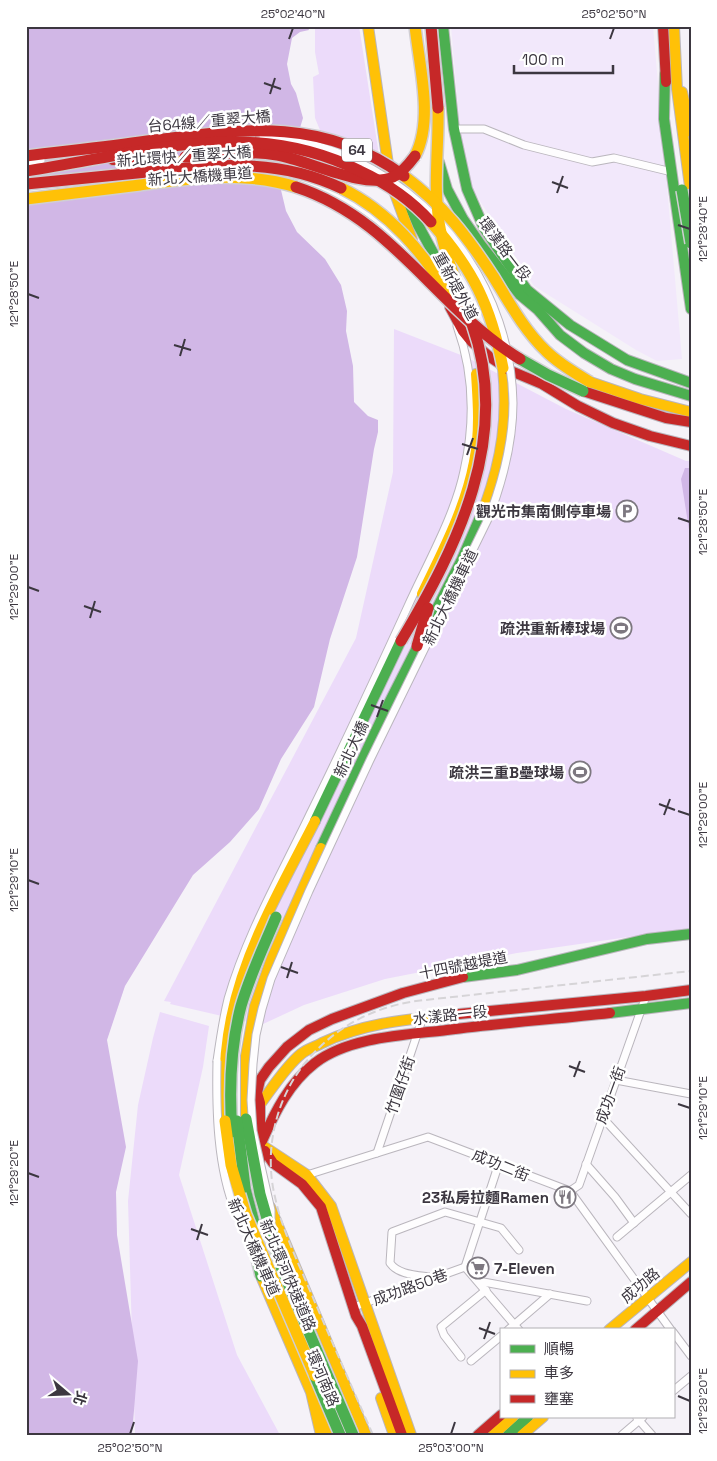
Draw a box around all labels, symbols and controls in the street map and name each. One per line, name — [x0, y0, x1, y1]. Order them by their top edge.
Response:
text: 25°02'40"N — [261, 6, 325, 22]
text: 25°02'50"N — [582, 6, 646, 22]
scale bar — [514, 42, 613, 74]
text: 100 m — [522, 50, 564, 69]
street label: 台64線／重翠大橋 — [147, 106, 271, 136]
road number: 64 — [342, 138, 372, 162]
street label: 新北環快／重翠大橋 — [116, 142, 252, 170]
street label: 新北大橋機車道 — [147, 163, 253, 189]
text: 121°28'40"E — [695, 196, 711, 262]
street label: 環漢路一段 — [475, 213, 535, 285]
street label: 重新堤外道 — [430, 249, 482, 323]
text: 121°28'50"E — [6, 261, 22, 327]
text: 121°28'50"E — [695, 489, 711, 555]
parking icon: 觀光市集南側停車場 — [615, 499, 639, 523]
place label: 觀光市集南側停車場 — [476, 502, 611, 521]
street label: 新北大橋機車道 — [418, 546, 482, 648]
text: 121°29'00"E — [6, 553, 22, 620]
sports icon: 疏洪重新棒球場 — [609, 616, 633, 640]
place label: 疏洪重新棒球場 — [500, 619, 605, 638]
street label: 新北大橋 — [330, 718, 372, 780]
sports icon: 疏洪三重B壘球場 — [568, 760, 592, 784]
place label: 疏洪三重B壘球場 — [449, 763, 564, 782]
text: 121°29'00"E — [695, 781, 711, 848]
text: 121°29'10"E — [6, 848, 22, 912]
street label: 十四號越堤道 — [417, 947, 509, 983]
street label: 水漾路一段 — [412, 1002, 488, 1028]
street label: 竹圍仔街 — [381, 1054, 419, 1116]
street label: 成功一街 — [591, 1064, 629, 1126]
text: 121°29'10"E — [695, 1076, 711, 1140]
text: 121°29'20"E — [6, 1140, 22, 1206]
street label: 成功二街 — [470, 1145, 532, 1185]
restaurant icon: 23私房拉麵Ramen — [553, 1185, 577, 1209]
place label: 23私房拉麵Ramen — [422, 1188, 549, 1207]
street label: 新北大橋機車道 — [224, 1195, 284, 1299]
street label: 新北環河快速道路 — [256, 1216, 320, 1334]
supermarket icon: 7-Eleven — [466, 1256, 490, 1280]
place label: 7-Eleven — [494, 1259, 555, 1278]
street label: 成功路 — [617, 1263, 663, 1307]
street label: 成功路50巷 — [370, 1265, 450, 1309]
legend — [500, 1328, 674, 1418]
text: 順暢 — [544, 1339, 574, 1358]
street label: 環河南路 — [303, 1347, 343, 1409]
text: 車多 — [544, 1363, 574, 1382]
north arrow — [42, 1368, 92, 1418]
text: 121°29'20"E — [695, 1368, 711, 1434]
text: 北 — [70, 1389, 91, 1408]
text: 壅塞 — [544, 1389, 574, 1408]
text: 25°02'50"N — [98, 1440, 162, 1456]
text: 25°03'00"N — [418, 1440, 484, 1456]

